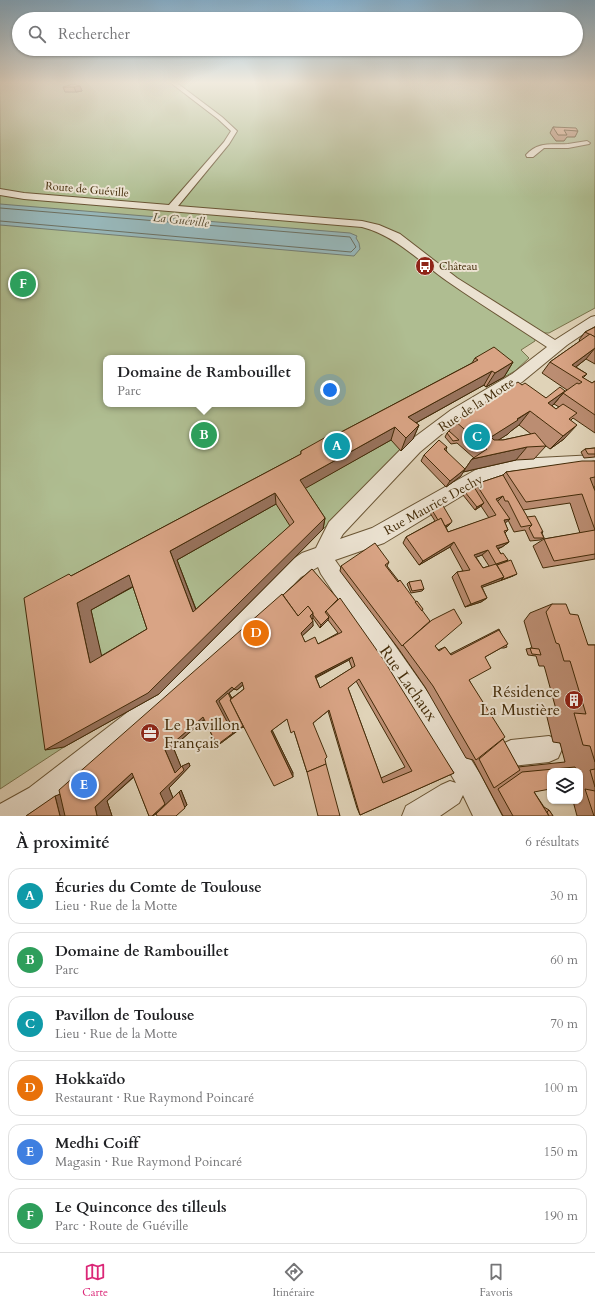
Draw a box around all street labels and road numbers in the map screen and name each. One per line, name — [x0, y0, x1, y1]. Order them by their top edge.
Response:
street label: Route de Guéville — [45, 178, 129, 201]
street label: Rue de la Motte — [435, 373, 518, 436]
street label: Rue Maurice Dechy — [381, 470, 486, 540]
street label: Rue Lachaux — [374, 641, 442, 726]

